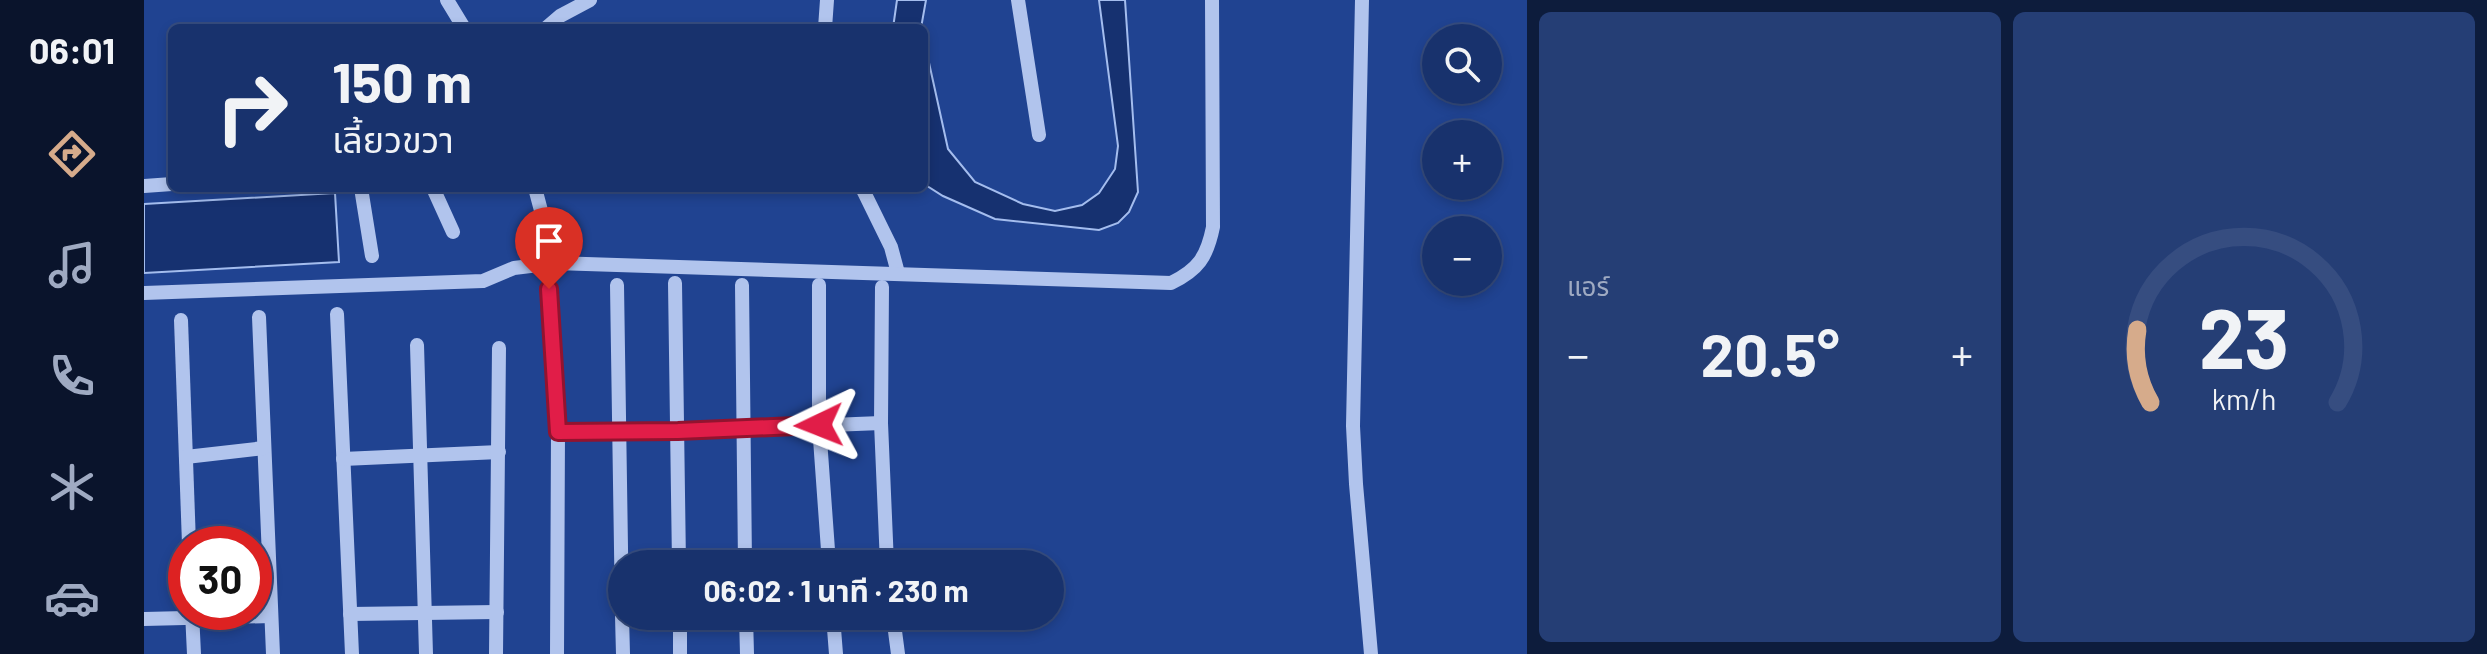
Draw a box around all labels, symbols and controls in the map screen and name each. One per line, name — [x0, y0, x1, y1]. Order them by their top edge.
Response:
map controls — [1422, 24, 1502, 296]
button: search — [1422, 24, 1502, 104]
text: 06:01 — [29, 28, 115, 71]
text: 150 m — [332, 47, 472, 114]
icon: right — [200, 56, 304, 160]
text: เลี้ยวขวา — [332, 117, 454, 160]
button: + — [1422, 120, 1502, 200]
icon: directions — [44, 126, 100, 182]
pin — [515, 207, 583, 289]
button: − — [1422, 216, 1502, 296]
icon: arrive — [527, 219, 571, 263]
icon: music — [44, 237, 100, 293]
text: แอร์ — [1567, 270, 1609, 301]
text: 23 — [2199, 286, 2289, 386]
text: 20.5° — [1701, 317, 1839, 389]
text: − — [1567, 327, 1589, 380]
text: + — [1951, 327, 1973, 380]
icon: phone — [44, 348, 100, 404]
text: km/h — [2212, 381, 2276, 416]
position arrow — [777, 383, 861, 467]
icon: climate — [44, 459, 100, 515]
speed limit sign: 30 — [168, 526, 272, 630]
icon: car — [44, 570, 100, 626]
text: 06:02 · 1 นาที · 230 m — [703, 572, 969, 608]

